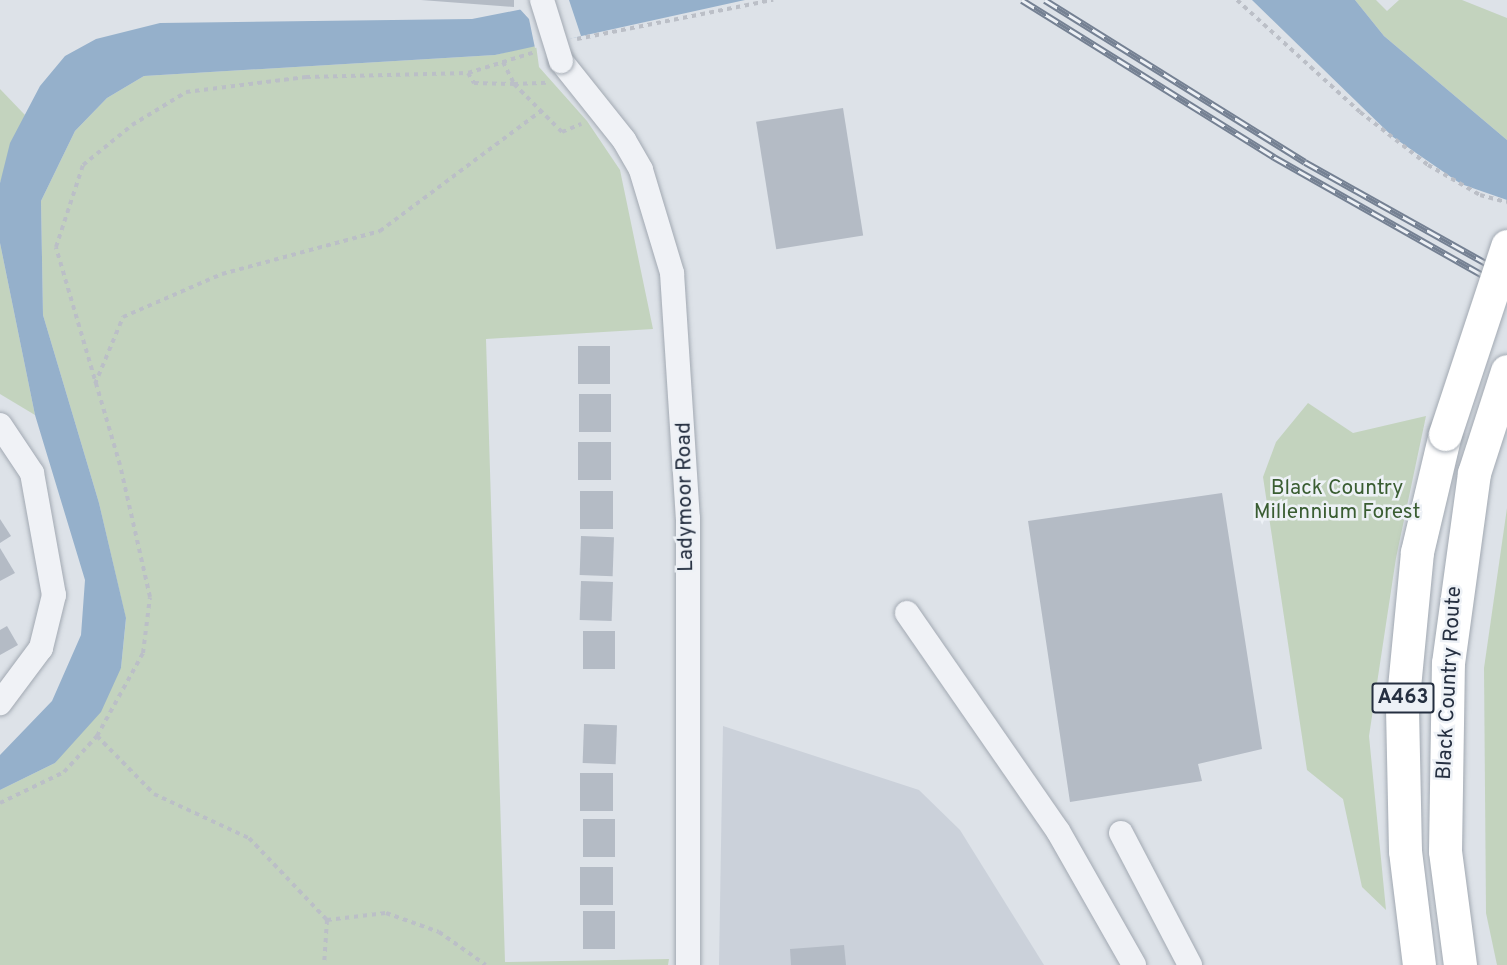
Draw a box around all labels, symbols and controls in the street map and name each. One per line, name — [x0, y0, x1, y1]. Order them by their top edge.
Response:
street label: Ladymoor Road — [672, 422, 700, 572]
park label: Black Country Millennium Forest — [1254, 476, 1420, 526]
street label: Black Country Route — [1432, 586, 1468, 780]
road number: A463 — [1372, 681, 1434, 715]

